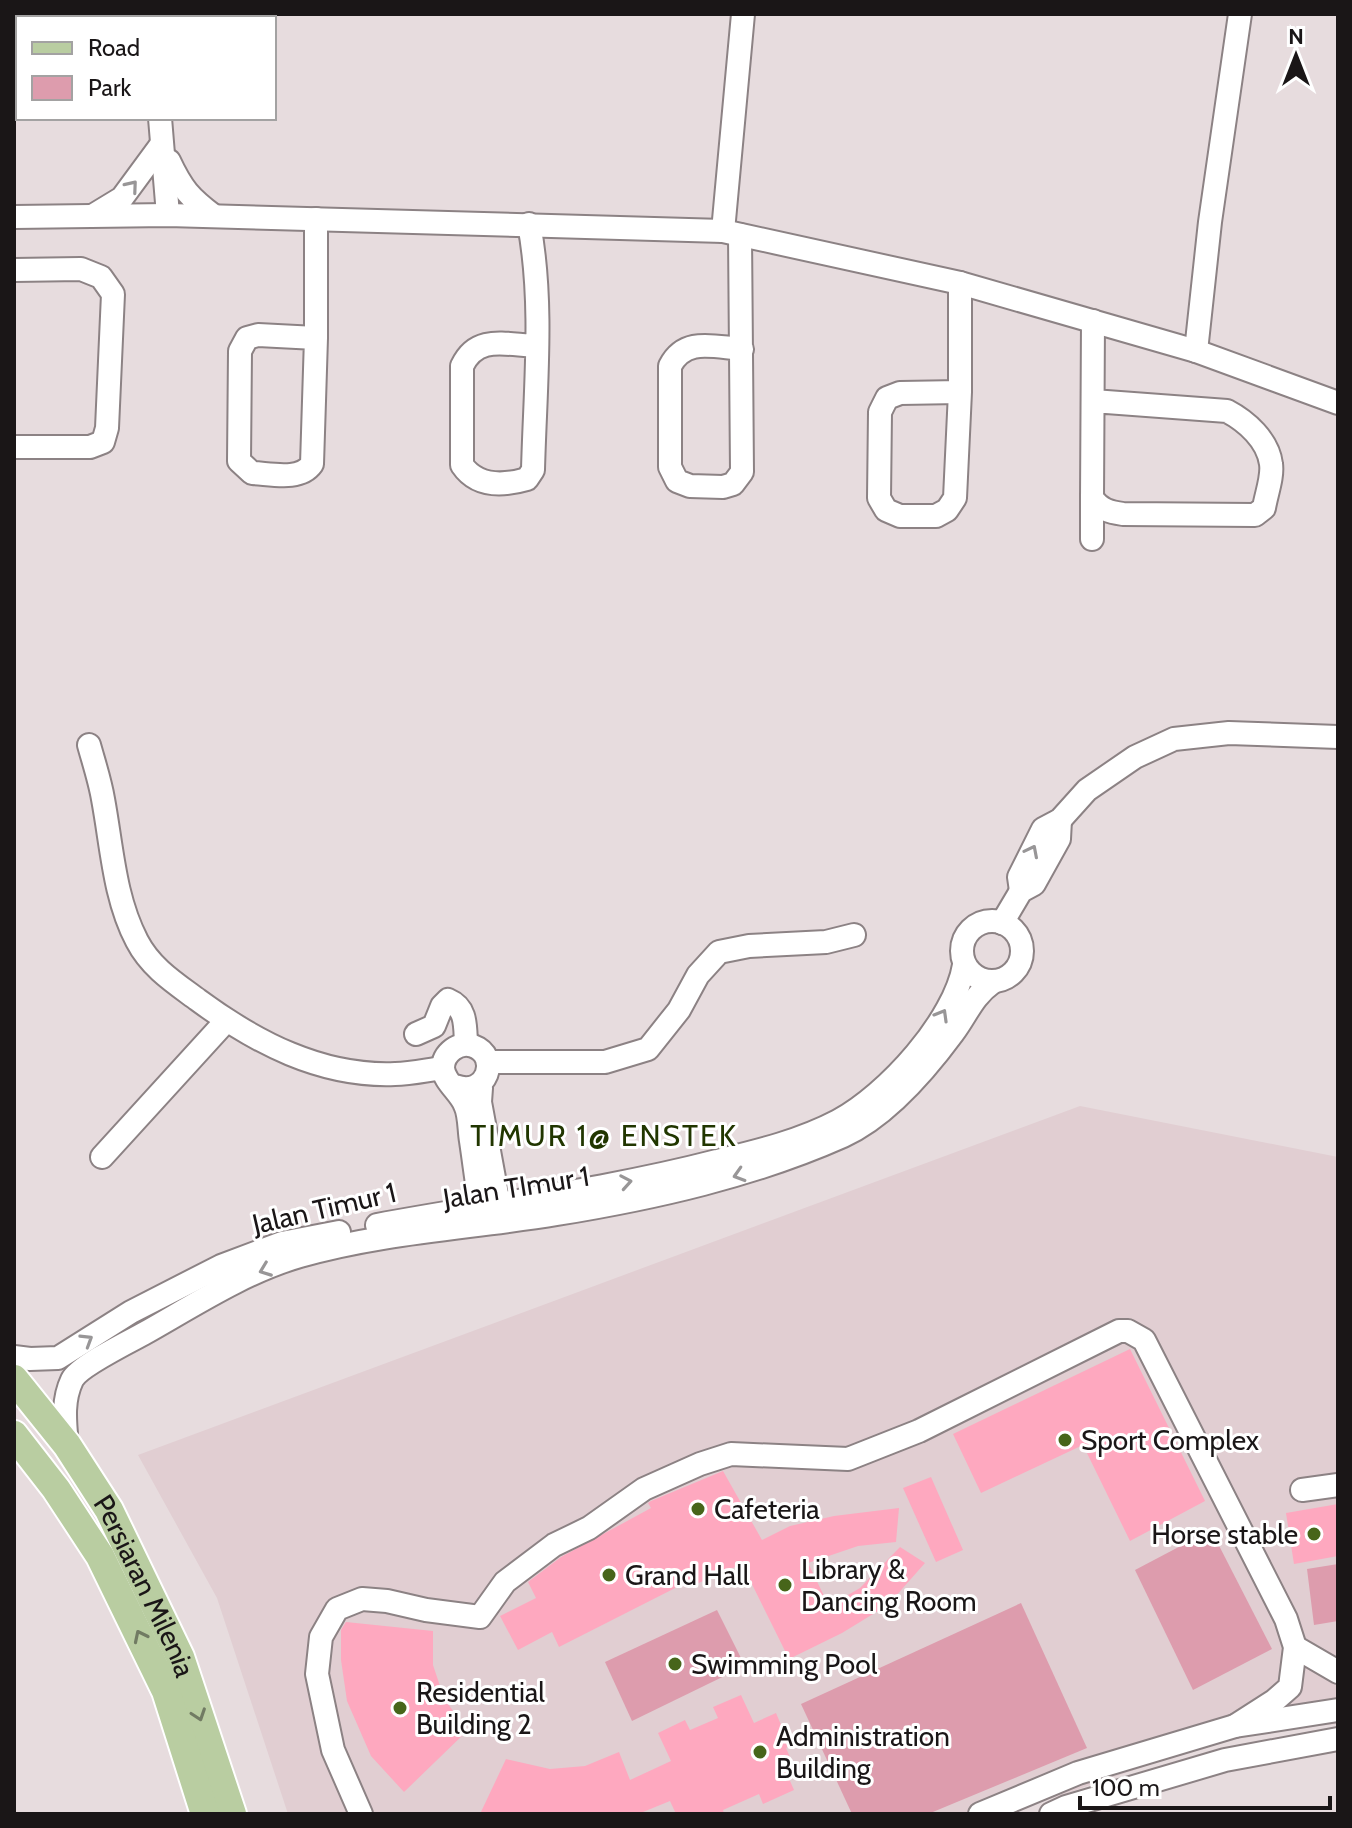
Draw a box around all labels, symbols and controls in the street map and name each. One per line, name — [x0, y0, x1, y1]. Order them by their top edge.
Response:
legend — [16, 16, 276, 120]
north arrow — [1256, 16, 1336, 96]
text: N — [1288, 23, 1304, 50]
text: Road — [88, 33, 140, 62]
text: Park — [88, 73, 131, 102]
one-way arrow — [122, 181, 137, 196]
one-way arrow — [1022, 845, 1038, 860]
one-way arrow — [933, 1009, 948, 1024]
district label: TIMUR 1@ ENSTEK — [470, 1117, 738, 1154]
street label: Jalan TImur 1 — [439, 1159, 592, 1215]
one-way arrow — [732, 1166, 746, 1182]
one-way arrow — [619, 1174, 633, 1191]
street label: Jalan Timur 1 — [248, 1175, 399, 1241]
one-way arrow — [259, 1260, 273, 1276]
one-way arrow — [78, 1334, 92, 1349]
place label: Sport Complex — [1081, 1423, 1259, 1457]
marker: Sport Complex — [1056, 1431, 1074, 1449]
street label: Persiaran Milenia — [87, 1488, 203, 1682]
place label: Cafeteria — [714, 1492, 820, 1526]
marker: Cafeteria — [689, 1500, 707, 1518]
place label: Horse stable — [1151, 1517, 1298, 1551]
marker: Horse stable — [1305, 1525, 1323, 1543]
place label: Library & Dancing Room — [801, 1552, 976, 1618]
place label: Grand Hall — [625, 1558, 750, 1592]
marker: Grand Hall — [600, 1566, 618, 1584]
marker: Library & Dancing Room — [776, 1576, 794, 1594]
one-way arrow — [134, 1630, 150, 1645]
place label: Swimming Pool — [691, 1647, 878, 1681]
marker: Swimming Pool — [666, 1655, 684, 1673]
place label: Residential Building 2 — [416, 1675, 545, 1741]
marker: Residential Building 2 — [391, 1699, 409, 1717]
one-way arrow — [190, 1707, 206, 1721]
place label: Administration Building — [776, 1719, 950, 1785]
marker: Administration Building — [751, 1743, 769, 1761]
scale bar — [1080, 1760, 1330, 1810]
text: 100 m — [1092, 1773, 1160, 1802]

